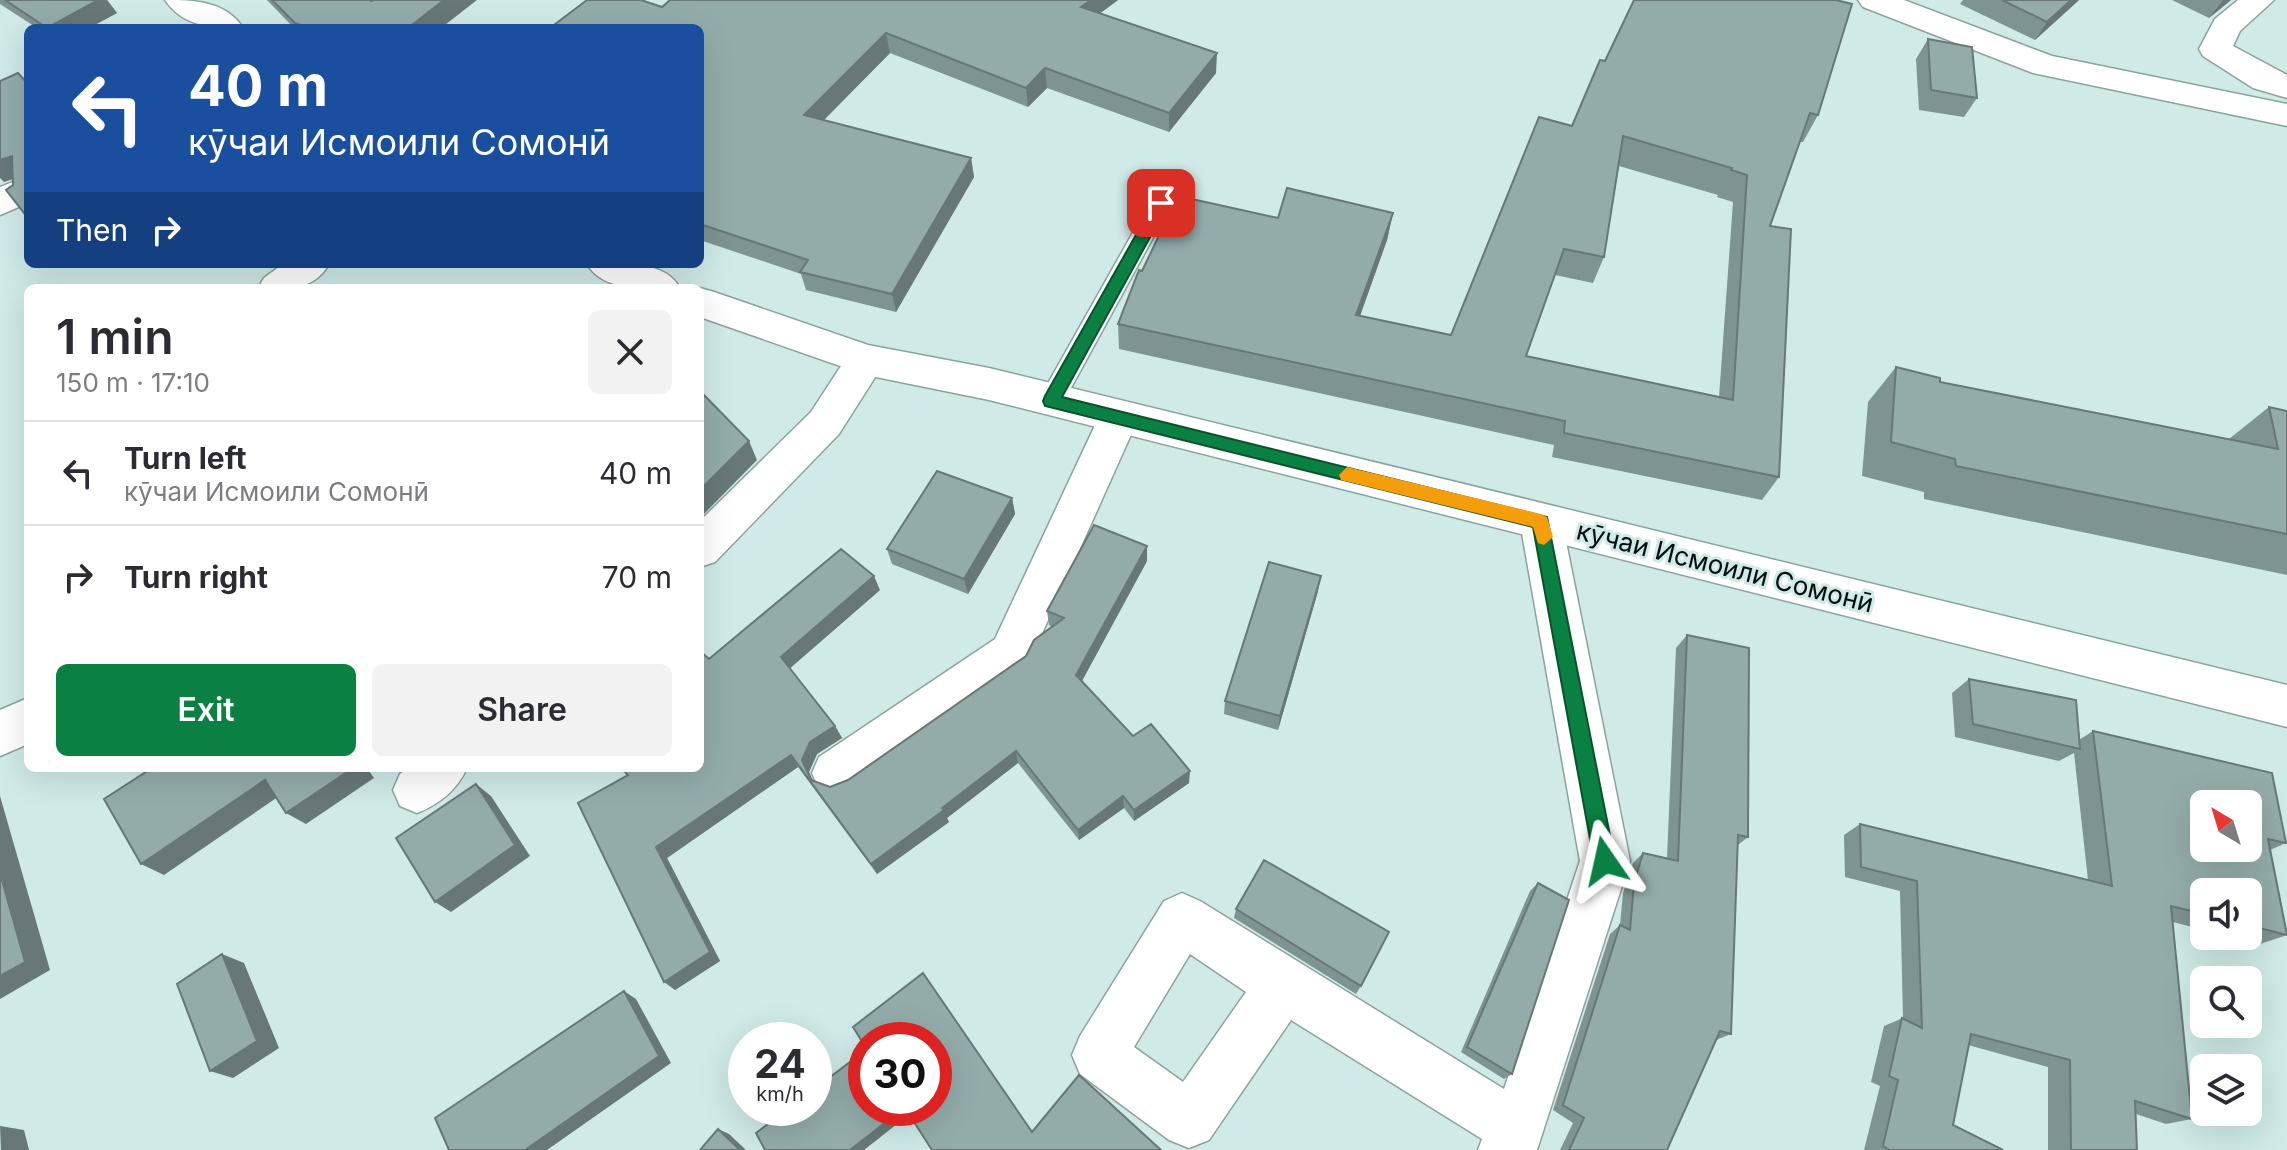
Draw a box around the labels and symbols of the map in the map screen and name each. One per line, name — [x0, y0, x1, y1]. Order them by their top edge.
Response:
pin — [1127, 169, 1195, 237]
street label: кӯчаи Исмоили Сомонӣ — [1573, 515, 1877, 618]
north arrow — [2190, 790, 2262, 862]
position arrow — [1563, 819, 1647, 903]
speed limit sign: 30 — [848, 1022, 952, 1126]

